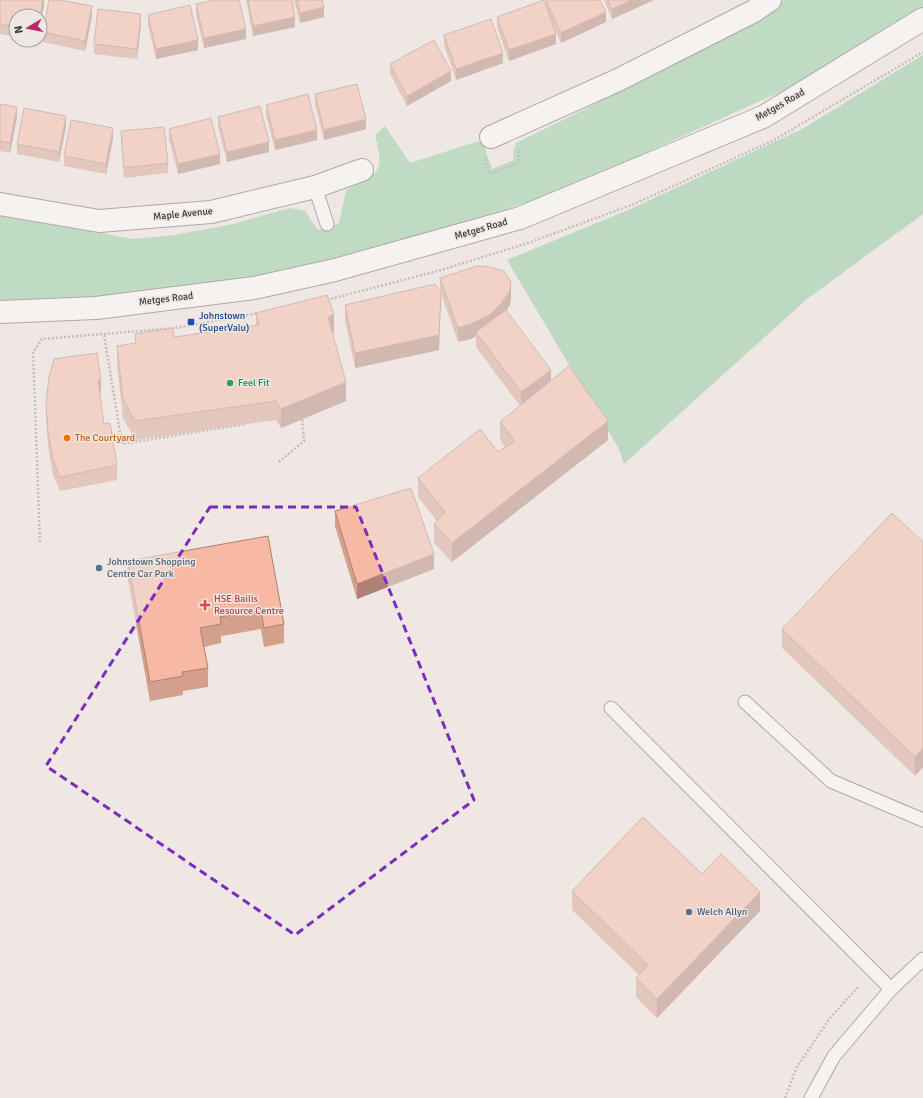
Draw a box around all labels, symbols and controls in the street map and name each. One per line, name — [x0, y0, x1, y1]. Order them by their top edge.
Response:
north arrow — [8, 8, 48, 48]
text: N — [12, 25, 26, 35]
street label: Metges Road — [753, 86, 807, 124]
street label: Maple Avenue — [153, 205, 213, 223]
street label: Metges Road — [453, 216, 509, 242]
street label: Metges Road — [138, 290, 194, 308]
place label: Johnstown (SuperValu) — [199, 310, 249, 334]
marker: Johnstown (SuperValu) — [186, 317, 196, 327]
place label: Feel Fit — [238, 377, 270, 389]
marker: Feel Fit — [225, 378, 235, 388]
place label: The Courtyard — [75, 432, 135, 444]
marker: The Courtyard — [62, 433, 72, 443]
place label: Johnstown Shopping Centre Car Park — [107, 556, 196, 580]
marker: Johnstown Shopping Centre Car Park — [94, 563, 104, 573]
place label: HSE Bailis Resource Centre — [214, 593, 284, 617]
marker: HSE Bailis Resource Centre — [199, 599, 211, 611]
place label: Welch Allyn — [697, 906, 747, 918]
marker: Welch Allyn — [684, 907, 694, 917]

